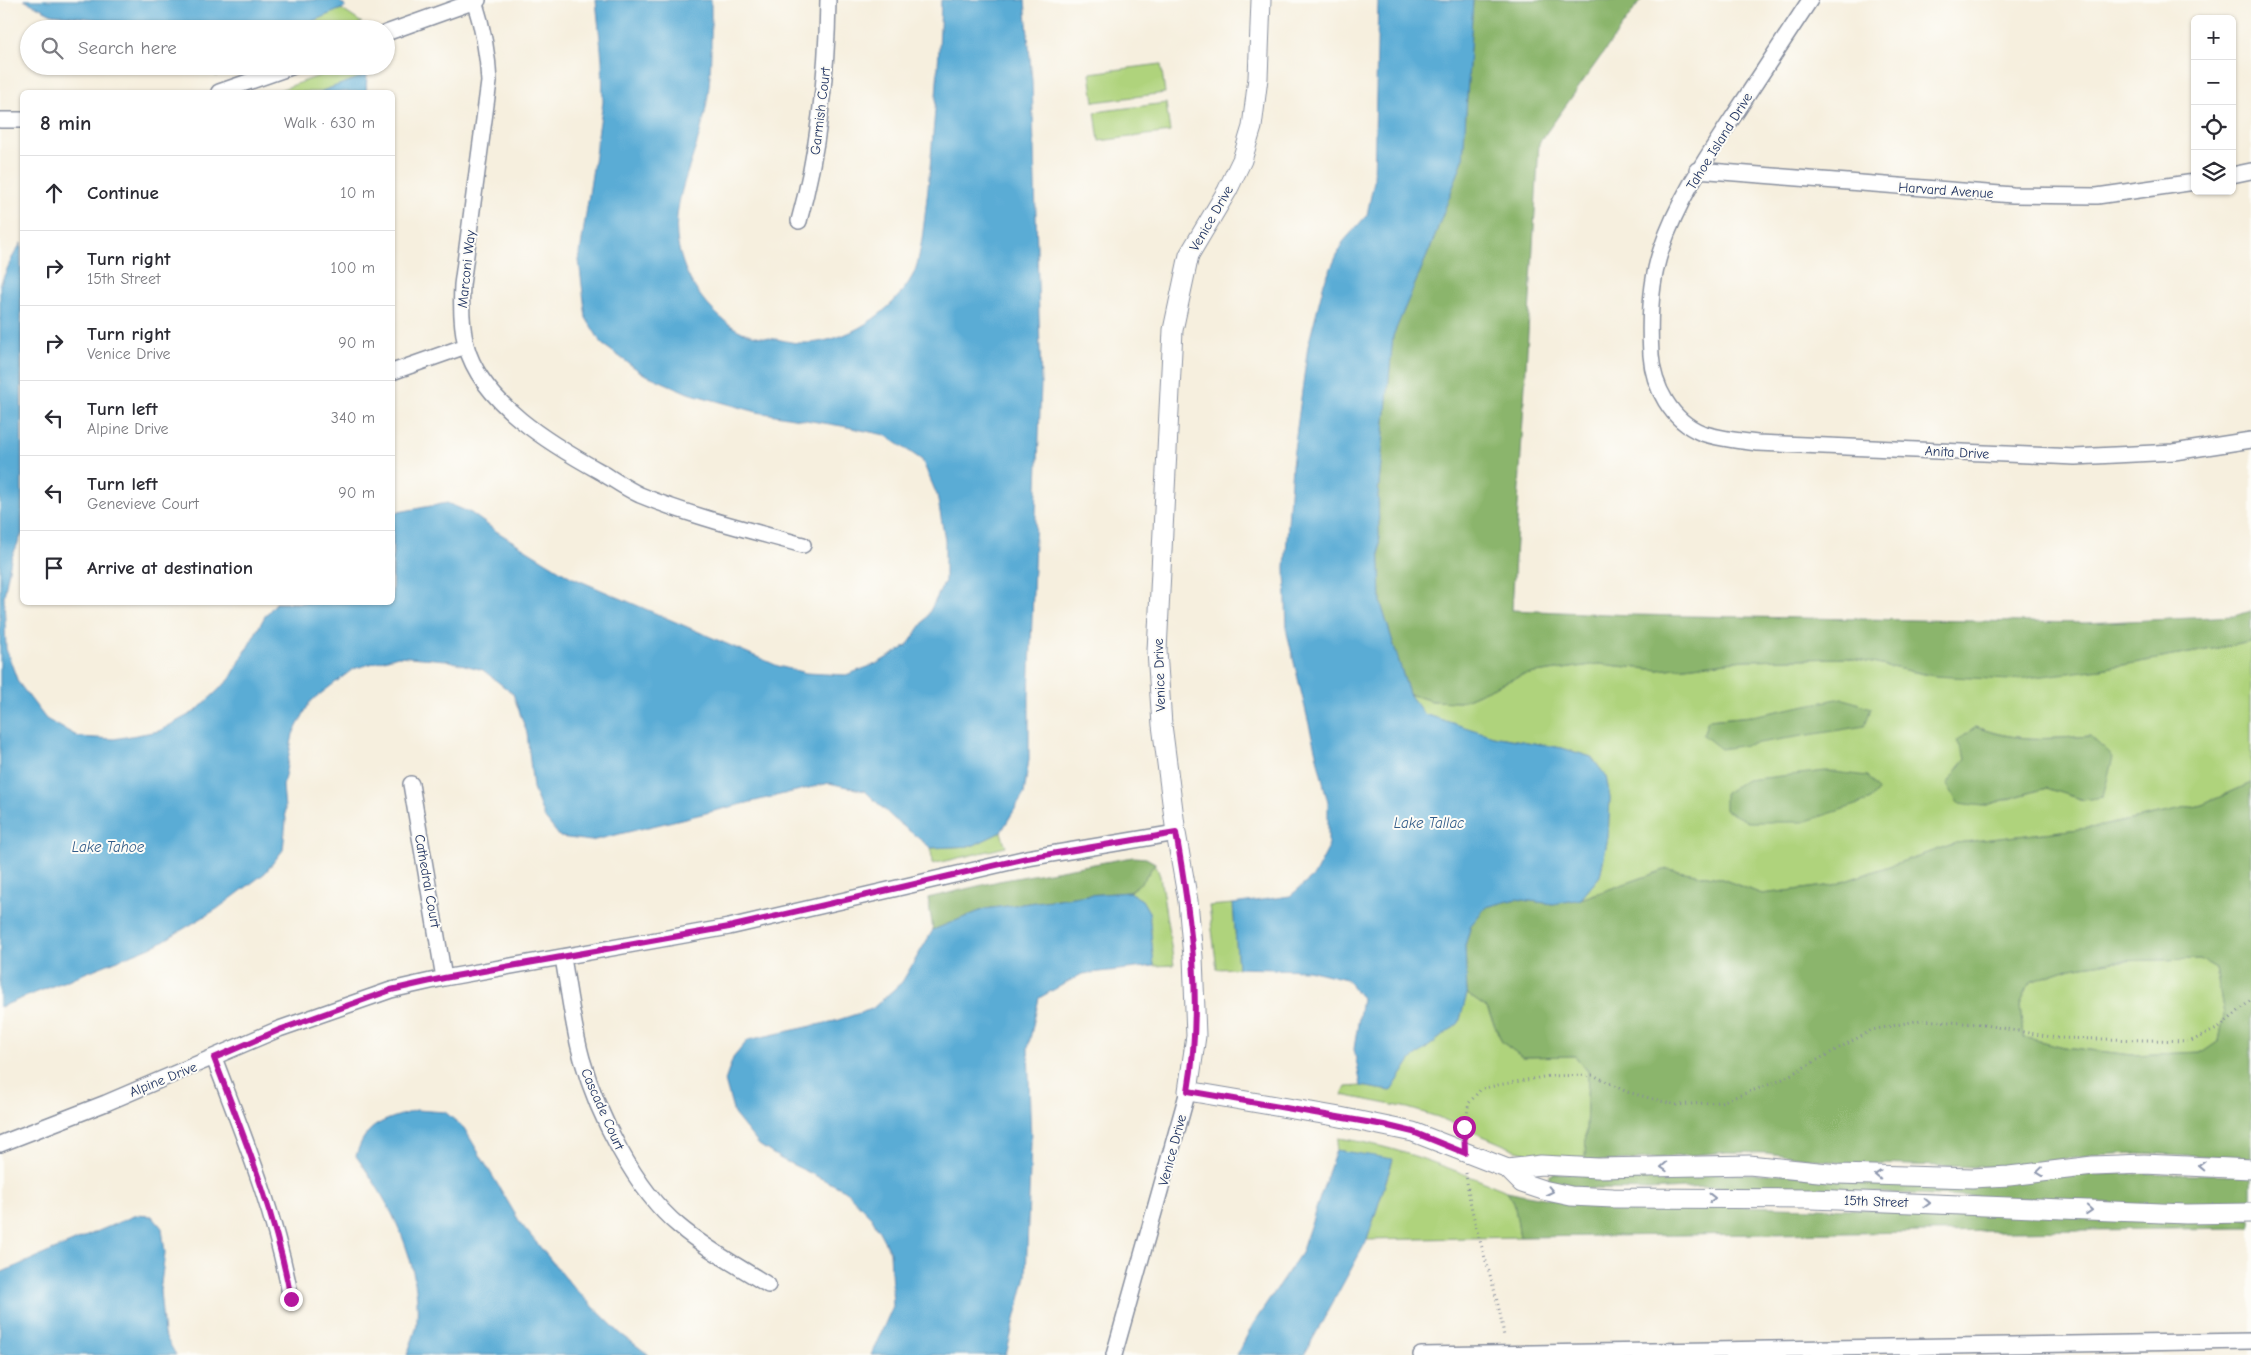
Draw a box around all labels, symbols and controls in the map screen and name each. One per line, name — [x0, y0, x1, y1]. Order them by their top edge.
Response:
map controls — [2191, 15, 2236, 195]
button: + — [2191, 15, 2236, 60]
search box — [20, 20, 395, 75]
icon: search — [38, 34, 66, 62]
text: Search here — [78, 37, 177, 59]
button: − — [2191, 60, 2236, 105]
street label: Garmish Court — [807, 65, 834, 156]
street label: Tahoe Island Drive — [1683, 90, 1756, 193]
button: locate — [2191, 105, 2236, 150]
text: 8 min — [40, 111, 91, 135]
text: Walk · 630 m — [284, 114, 375, 132]
button: layers — [2191, 150, 2236, 195]
icon: ahead — [40, 179, 68, 207]
street label: Harvard Avenue — [1898, 179, 1994, 202]
text: Continue — [87, 182, 159, 204]
street label: Venice Drive — [1186, 182, 1237, 254]
text: 10 m — [340, 184, 375, 202]
street label: Marconi Way — [454, 228, 479, 309]
text: Turn right — [87, 248, 171, 270]
icon: right — [40, 254, 68, 282]
text: 100 m — [331, 259, 375, 277]
text: 15th Street — [87, 270, 161, 288]
text: Turn right — [87, 323, 171, 345]
icon: right — [40, 329, 68, 357]
text: 90 m — [338, 334, 375, 352]
text: Venice Drive — [87, 345, 171, 363]
text: Turn left — [87, 398, 158, 420]
icon: left — [40, 404, 68, 432]
text: 340 m — [331, 409, 375, 427]
text: Alpine Drive — [87, 420, 169, 438]
street label: Anita Drive — [1924, 442, 1990, 463]
text: Turn left — [87, 473, 158, 495]
icon: left — [40, 479, 68, 507]
text: 90 m — [338, 484, 375, 502]
text: Genevieve Court — [87, 495, 199, 513]
icon: arrive — [40, 554, 68, 582]
text: Arrive at destination — [87, 557, 253, 579]
street label: Venice Drive — [1150, 638, 1169, 712]
water label: Lake Tallac — [1394, 814, 1464, 832]
street label: Cathedral Court — [411, 833, 444, 930]
water label: Lake Tahoe — [72, 838, 145, 856]
street label: Alpine Drive — [127, 1058, 199, 1101]
street label: Cascade Court — [577, 1066, 628, 1153]
street label: Venice Drive — [1155, 1113, 1190, 1188]
route start — [1453, 1116, 1476, 1139]
one-way arrow — [2198, 1161, 2206, 1171]
one-way arrow — [1659, 1162, 1667, 1173]
one-way arrow — [2036, 1166, 2044, 1177]
one-way arrow — [1874, 1170, 1882, 1180]
one-way arrow — [1545, 1185, 1554, 1196]
street label: 15th Street — [1844, 1192, 1909, 1211]
one-way arrow — [1708, 1193, 1716, 1203]
one-way arrow — [1923, 1198, 1931, 1208]
one-way arrow — [2085, 1204, 2093, 1215]
route end — [280, 1288, 303, 1311]

